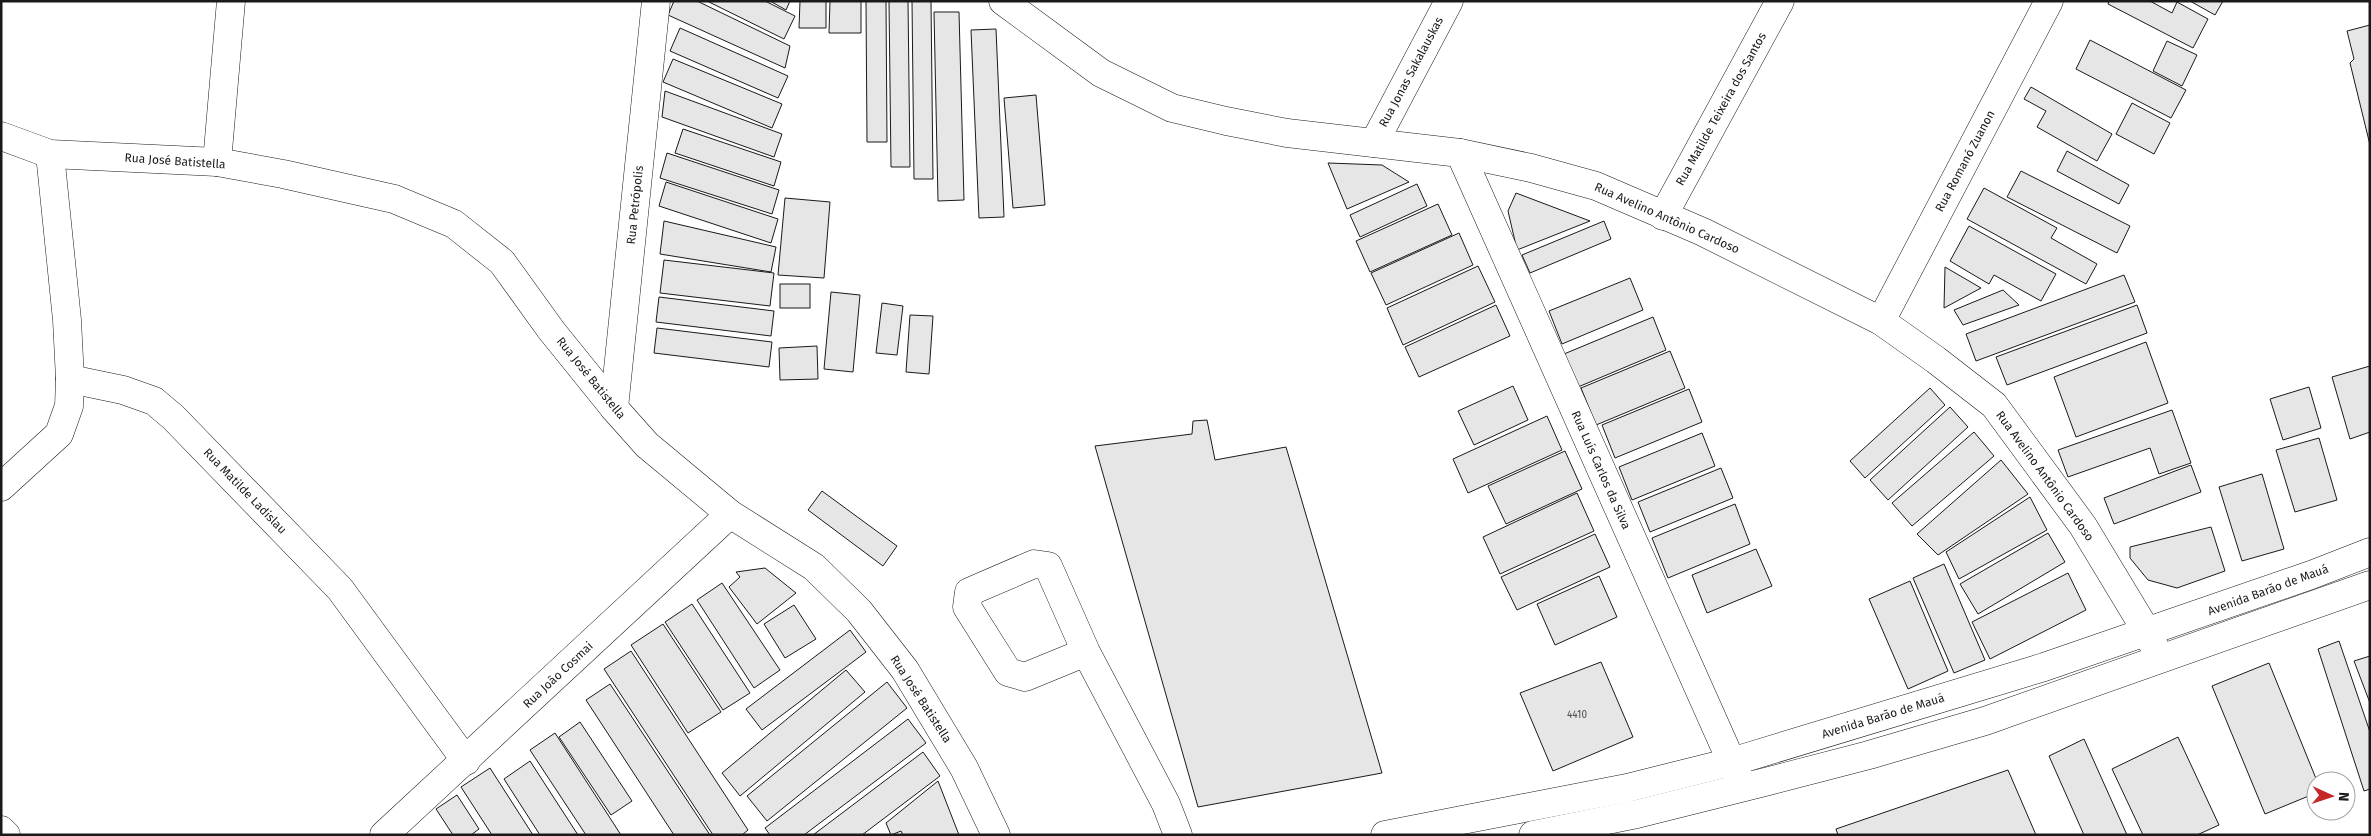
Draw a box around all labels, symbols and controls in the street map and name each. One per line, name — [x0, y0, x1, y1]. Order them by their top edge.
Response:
street label: Rua Jonas Sakalauskas — [1376, 14, 1446, 130]
street label: Rua Matilde Teixeira dos Santos — [1673, 30, 1769, 188]
street label: Rua Romanó Zuanon — [1932, 108, 1998, 214]
street label: Rua José Batistella — [124, 150, 226, 172]
street label: Rua Petrópolis — [624, 164, 646, 245]
street label: Rua Avelino Antônio Cardoso — [1592, 180, 1742, 256]
street label: Rua José Batistella — [554, 334, 628, 422]
street label: Rua Avelino Antônio Cardoso — [1993, 408, 2097, 544]
street label: Rua Luís Carlos da Silva — [1569, 409, 1633, 531]
street label: Rua Matilde Ladislau — [201, 445, 289, 537]
street label: Avenida Barão de Mauá — [2206, 562, 2330, 618]
street label: Rua João Cosmai — [520, 639, 596, 711]
street label: Rua José Batistella — [888, 653, 954, 745]
street label: Avenida Barão de Mauá — [1820, 691, 1946, 741]
house number: 4410 — [1567, 709, 1587, 721]
north arrow — [2306, 771, 2356, 821]
text: N — [2335, 792, 2352, 802]

